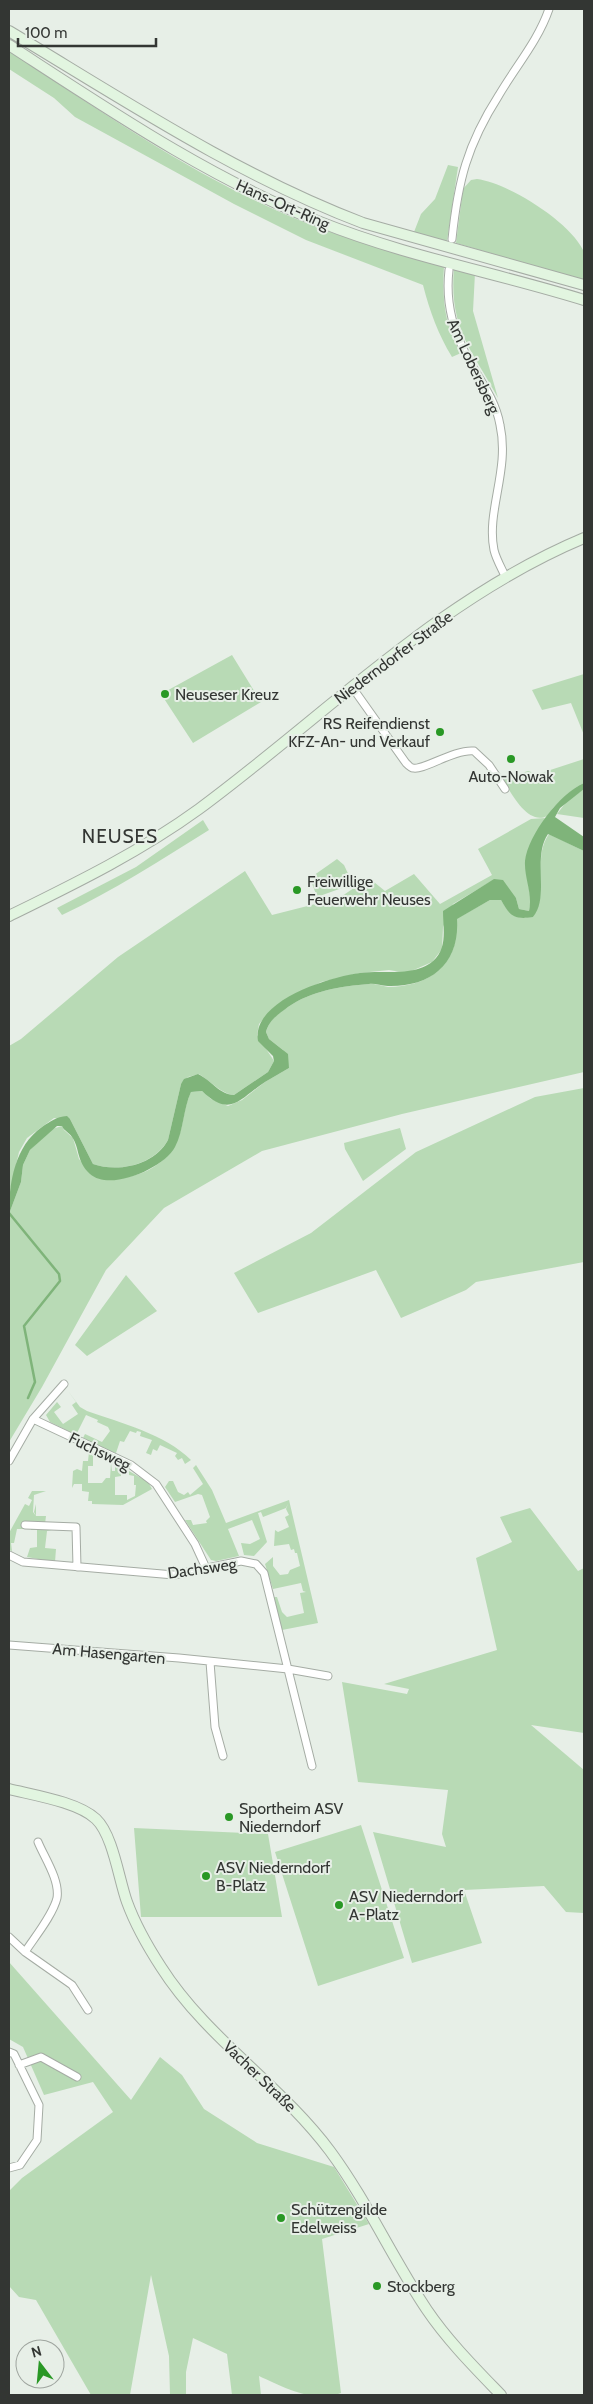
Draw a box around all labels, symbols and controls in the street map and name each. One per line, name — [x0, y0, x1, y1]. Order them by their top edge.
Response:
scale bar — [18, 15, 155, 47]
text: 100 m — [25, 24, 67, 42]
street label: Hans-Ort-Ring — [233, 175, 333, 234]
street label: Am Lobersberg — [443, 316, 504, 418]
street label: Niederndorfer Straße — [330, 607, 456, 708]
place label: Neuseser Kreuz — [175, 685, 279, 704]
marker: Neuseser Kreuz — [159, 688, 171, 700]
place label: RS Reifendienst KFZ-An- und Verkauf — [288, 714, 431, 751]
marker: RS Reifendienst KFZ-An- und Verkauf — [434, 726, 446, 738]
marker: Auto-Nowak — [505, 753, 517, 765]
place label: Auto-Nowak — [468, 767, 554, 786]
district label: NEUSES — [82, 825, 158, 848]
place label: Freiwillige Feuerwehr Neuses — [307, 872, 431, 909]
marker: Freiwillige Feuerwehr Neuses — [291, 884, 303, 896]
street label: Fuchsweg — [66, 1428, 135, 1475]
street label: Dachsweg — [166, 1554, 239, 1583]
street label: Am Hasengarten — [52, 1639, 166, 1668]
place label: Sportheim ASV Niederndorf — [239, 1799, 343, 1836]
marker: Sportheim ASV Niederndorf — [223, 1811, 235, 1823]
place label: ASV Niederndorf B-Platz — [216, 1858, 331, 1895]
marker: ASV Niederndorf B-Platz — [200, 1870, 212, 1882]
place label: ASV Niederndorf A-Platz — [349, 1887, 464, 1924]
marker: ASV Niederndorf A-Platz — [333, 1899, 345, 1911]
street label: Vacher Straße — [219, 2037, 300, 2116]
place label: Schützengilde Edelweiss — [291, 2200, 387, 2237]
marker: Schützengilde Edelweiss — [275, 2212, 287, 2224]
place label: Stockberg — [387, 2277, 456, 2296]
marker: Stockberg — [371, 2280, 383, 2292]
north arrow — [15, 2339, 65, 2389]
text: N — [29, 2341, 44, 2362]

